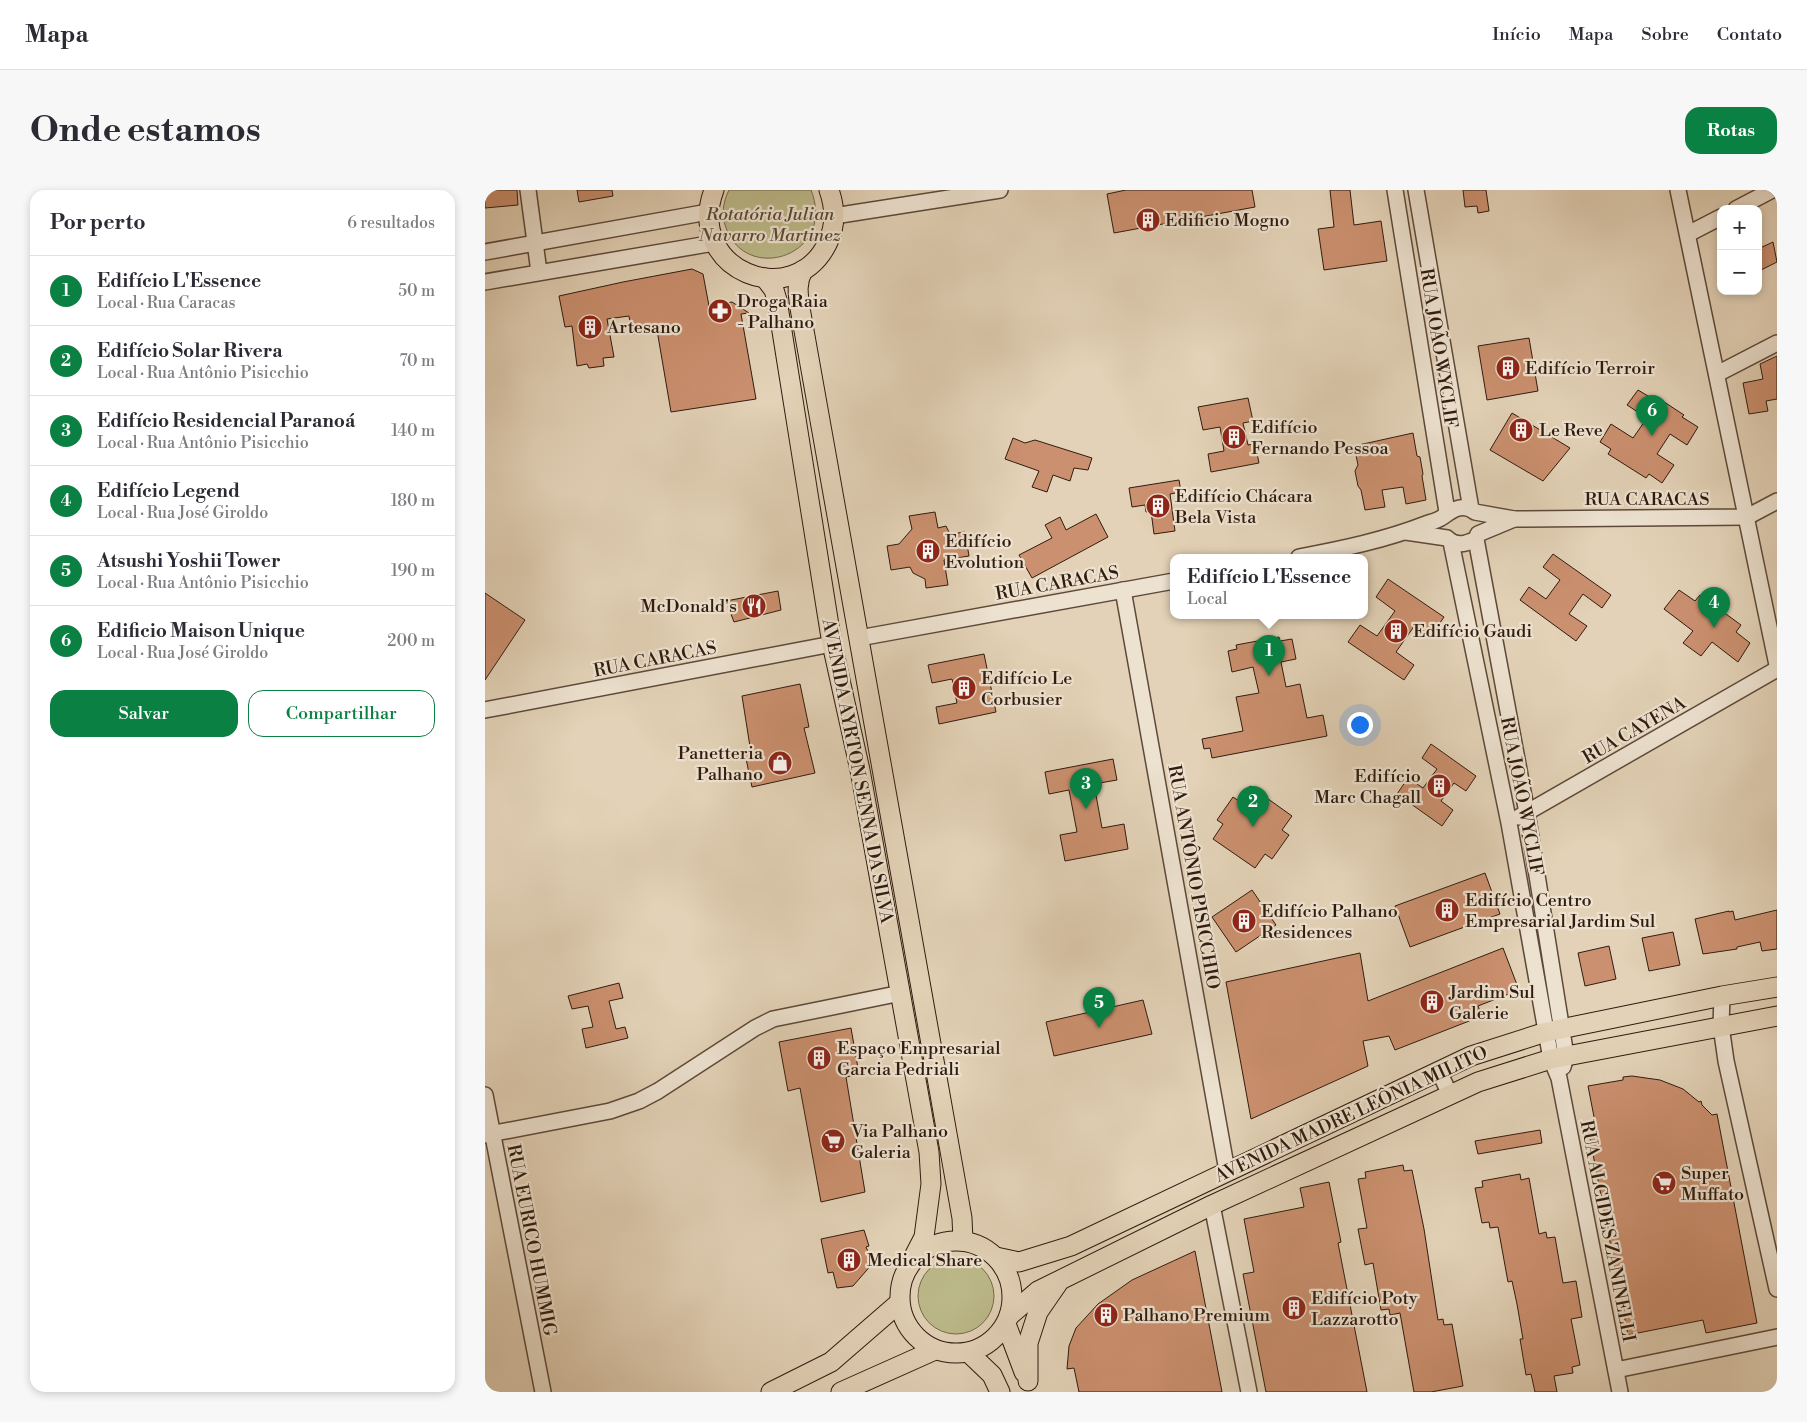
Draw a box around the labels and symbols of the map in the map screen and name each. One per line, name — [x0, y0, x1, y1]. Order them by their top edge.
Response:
park label: Rotatória Julian Navarro Martinez — [698, 203, 842, 247]
building icon: Edificio Mogno — [1135, 207, 1161, 233]
place label: Edificio Mogno — [1165, 209, 1290, 232]
street label: RUA JOÃO WYCLIF — [1415, 266, 1463, 430]
place label: Droga Raia - Palhano — [737, 290, 829, 334]
pharmacy icon: Droga Raia - Palhano — [707, 298, 733, 324]
building icon: Artesano — [577, 314, 603, 340]
place label: Artesano — [606, 316, 681, 339]
building icon: Edifício Terroir — [1495, 355, 1521, 381]
place label: Edifício Terroir — [1525, 357, 1655, 380]
pin: 6 — [1636, 395, 1668, 436]
place label: Edifício Fernando Pessoa — [1251, 416, 1390, 460]
building icon: Le Reve — [1508, 417, 1534, 443]
place label: Le Reve — [1539, 419, 1603, 442]
building icon: Edifício Fernando Pessoa — [1221, 424, 1247, 450]
place label: Edifício Chácara Bela Vista — [1174, 485, 1314, 529]
street label: RUA CARACAS — [1584, 488, 1710, 511]
building icon: Edifício Chácara Bela Vista — [1145, 493, 1171, 519]
place label: Edifício Evolution — [945, 530, 1025, 574]
building icon: Edifício Evolution — [915, 538, 941, 564]
street label: RUA CARACAS — [994, 561, 1121, 606]
pin: 4 — [1698, 587, 1730, 628]
restaurant icon: McDonald's — [741, 593, 767, 619]
place label: McDonald's — [641, 595, 737, 618]
street label: AVENIDA AYRTON SENNA DA SILVA — [816, 616, 898, 926]
building icon: Edifício Gaudi — [1383, 618, 1409, 644]
place label: Edifício Gaudi — [1413, 620, 1532, 643]
pin: 1 — [1253, 635, 1285, 676]
street label: RUA CARACAS — [592, 636, 719, 683]
place label: Edifício Le Corbusier — [981, 667, 1072, 711]
building icon: Edifício Le Corbusier — [951, 675, 977, 701]
street label: RUA CAYENA — [1579, 691, 1691, 769]
your location — [1347, 712, 1373, 738]
street label: RUA JOÃO WYCLIF — [1495, 715, 1549, 878]
place label: Panetteria Palhano — [678, 742, 764, 786]
shop icon: Panetteria Palhano — [767, 750, 793, 776]
street label: RUA ANTÔNIO PISICCHIO — [1162, 763, 1225, 991]
place label: Edifício Marc Chagall — [1314, 765, 1422, 809]
pin: 3 — [1070, 768, 1102, 809]
building icon: Edifício Marc Chagall — [1426, 773, 1452, 799]
pin: 2 — [1237, 786, 1269, 827]
place label: Edifício Centro Empresarial Jardim Sul — [1465, 889, 1656, 933]
building icon: Edifício Centro Empresarial Jardim Sul — [1434, 897, 1460, 923]
place label: Edifício Palhano Residences — [1261, 900, 1398, 944]
building icon: Edifício Palhano Residences — [1231, 908, 1257, 934]
place label: Jardim Sul Galerie — [1448, 981, 1536, 1025]
pin: 5 — [1083, 987, 1115, 1028]
building icon: Jardim Sul Galerie — [1419, 989, 1445, 1015]
place label: Espaço Empresarial Garcia Pedriali — [837, 1037, 1001, 1081]
street label: AVENIDA MADRE LEÔNIA MILITO — [1210, 1041, 1491, 1188]
building icon: Espaço Empresarial Garcia Pedriali — [806, 1045, 832, 1071]
street label: RUA ALCIDES ZANINELLI — [1575, 1118, 1640, 1344]
place label: Via Palhano Galeria — [850, 1120, 948, 1164]
supermarket icon: Via Palhano Galeria — [820, 1128, 846, 1154]
street label: RUA EURICO HUMMIG — [502, 1142, 562, 1339]
place label: Super Muffato — [1681, 1162, 1744, 1206]
supermarket icon: Super Muffato — [1651, 1170, 1677, 1196]
building icon: Medical Share — [836, 1247, 862, 1273]
place label: Medical Share — [867, 1249, 982, 1272]
place label: Edifício Poty Lazzarotto — [1311, 1287, 1418, 1331]
building icon: Edifício Poty Lazzarotto — [1281, 1295, 1307, 1321]
building icon: Palhano Premium — [1093, 1302, 1119, 1328]
place label: Palhano Premium — [1123, 1304, 1270, 1327]

